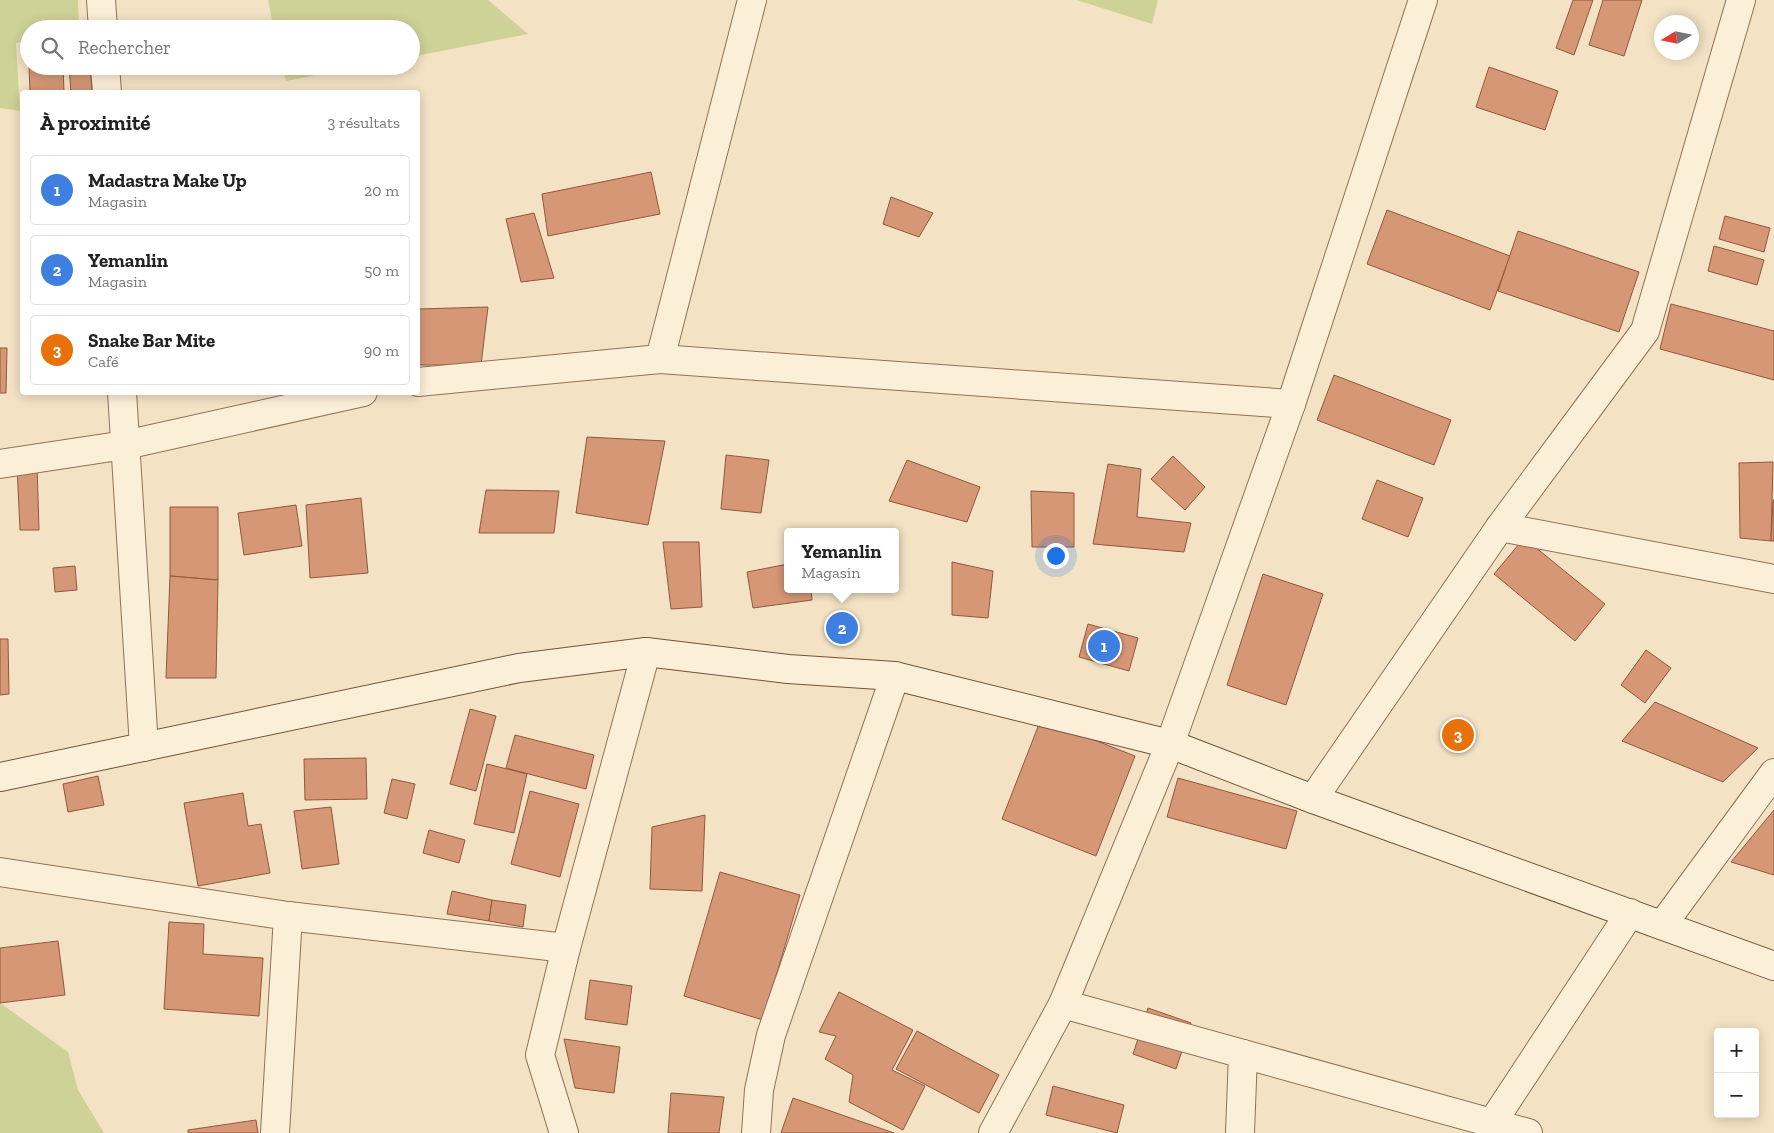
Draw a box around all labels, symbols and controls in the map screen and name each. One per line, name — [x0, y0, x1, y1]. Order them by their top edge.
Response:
north arrow — [1654, 15, 1699, 60]
search box — [20, 20, 420, 75]
icon: search — [38, 34, 66, 62]
text: Rechercher — [78, 36, 171, 59]
text: À proximité — [40, 110, 150, 135]
text: 3 résultats — [327, 113, 400, 132]
text: Madastra Make Up — [88, 169, 247, 192]
text: 1 — [54, 181, 60, 200]
text: 20 m — [364, 181, 399, 200]
text: Magasin — [88, 192, 147, 211]
text: Yemanlin — [88, 249, 168, 272]
text: 2 — [53, 261, 61, 280]
text: 50 m — [364, 261, 399, 280]
text: Magasin — [88, 272, 147, 291]
text: Snake Bar Mite — [88, 329, 215, 352]
text: 3 — [53, 341, 61, 360]
text: 90 m — [364, 341, 399, 360]
text: Café — [88, 352, 119, 371]
popup — [784, 528, 899, 593]
text: Yemanlin — [801, 540, 882, 563]
your location — [1043, 543, 1069, 569]
text: Magasin — [801, 563, 860, 582]
pin: 2 — [826, 609, 858, 647]
pin: 1 — [1088, 627, 1120, 665]
pin: 3 — [1442, 716, 1474, 754]
map controls — [1714, 1028, 1759, 1118]
button: + — [1714, 1028, 1759, 1073]
button: − — [1714, 1073, 1759, 1118]

